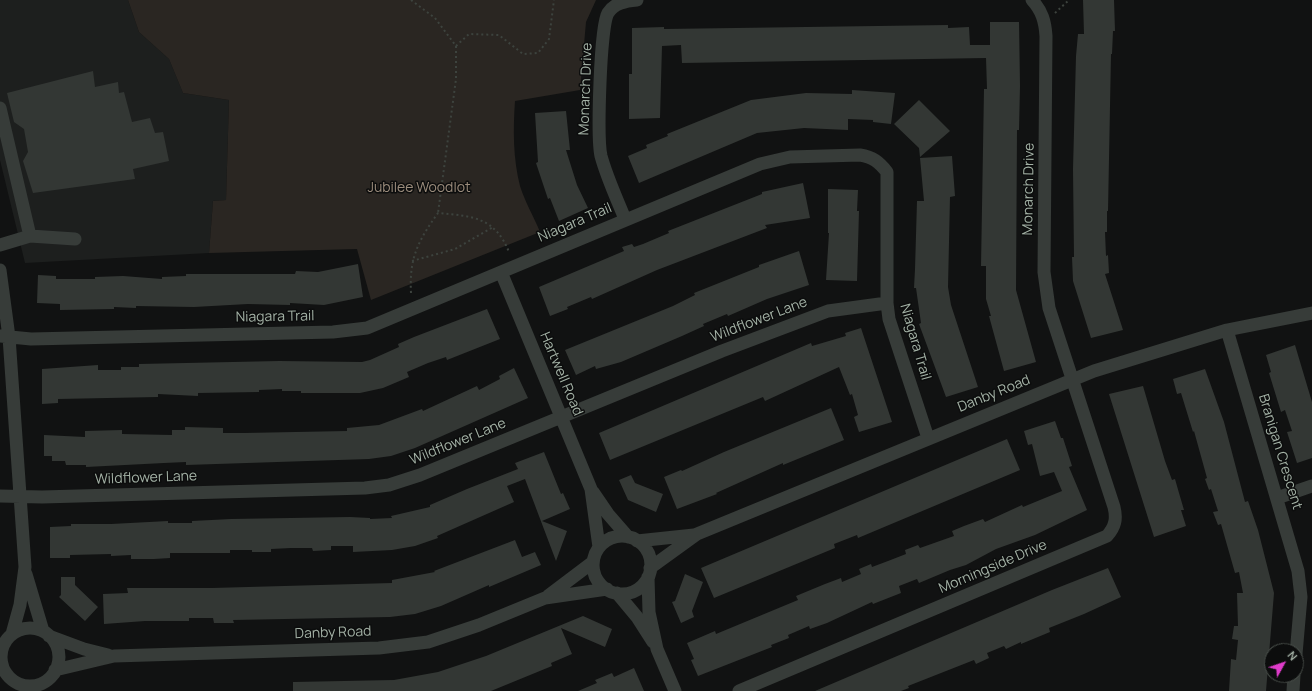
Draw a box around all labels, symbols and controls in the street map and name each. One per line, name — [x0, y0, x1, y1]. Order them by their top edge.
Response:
street label: Monarch Drive — [576, 42, 596, 136]
street label: Monarch Drive — [1020, 143, 1038, 235]
park label: Jubilee Woodlot — [367, 180, 471, 196]
street label: Niagara Trail — [535, 200, 615, 246]
street label: Wildflower Lane — [708, 294, 810, 346]
street label: Niagara Trail — [896, 302, 934, 382]
street label: Niagara Trail — [235, 308, 315, 326]
street label: Hartwell Road — [536, 330, 586, 418]
street label: Danby Road — [955, 372, 1033, 416]
street label: Branigan Crescent — [1254, 392, 1306, 512]
street label: Wildflower Lane — [407, 415, 509, 469]
street label: Wildflower Lane — [95, 468, 197, 488]
street label: Morningside Drive — [936, 537, 1050, 597]
street label: Danby Road — [294, 623, 372, 643]
north arrow — [1264, 643, 1304, 683]
text: N — [1285, 648, 1301, 663]

